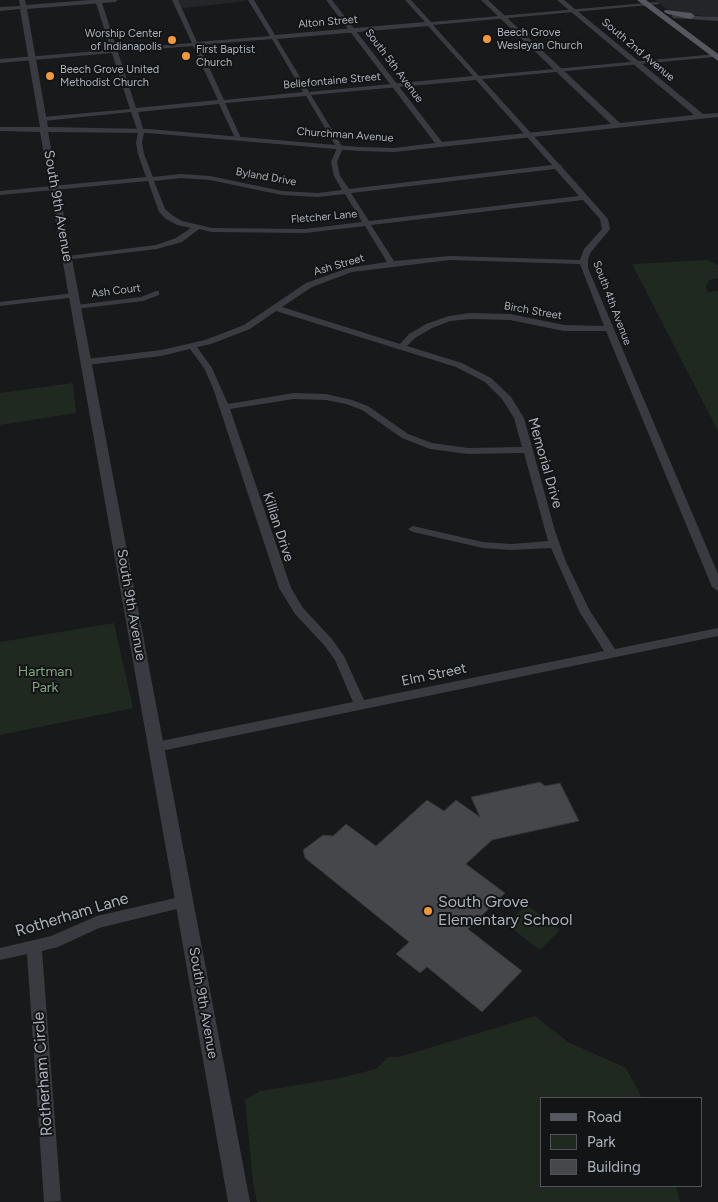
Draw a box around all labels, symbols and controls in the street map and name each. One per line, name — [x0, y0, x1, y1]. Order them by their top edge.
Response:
street label: Alton Street — [298, 13, 358, 31]
street label: South 2nd Avenue — [599, 16, 677, 84]
place label: Beech Grove Wesleyan Church — [497, 26, 583, 52]
place label: Worship Center of Indianapolis — [85, 27, 162, 53]
street label: South 5th Avenue — [362, 27, 426, 105]
marker: Beech Grove Wesleyan Church — [481, 33, 493, 45]
marker: Worship Center of Indianapolis — [166, 34, 178, 46]
place label: First Baptist Church — [196, 43, 255, 69]
marker: First Baptist Church — [180, 50, 192, 62]
place label: Beech Grove United Methodist Church — [60, 63, 159, 89]
marker: Beech Grove United Methodist Church — [44, 70, 56, 82]
street label: Bellefontaine Street — [283, 70, 381, 92]
street label: Churchman Avenue — [296, 125, 394, 145]
street label: South 9th Avenue — [40, 149, 76, 263]
street label: Byland Drive — [235, 165, 297, 189]
street label: Fletcher Lane — [290, 208, 358, 226]
street label: Ash Street — [312, 251, 366, 279]
street label: South 4th Avenue — [590, 259, 634, 347]
street label: Ash Court — [91, 281, 141, 301]
street label: Birch Street — [503, 299, 563, 323]
street label: Memorial Drive — [524, 416, 566, 510]
street label: Killian Drive — [259, 490, 297, 564]
street label: South 9th Avenue — [113, 548, 149, 662]
street label: Elm Street — [400, 660, 468, 690]
park label: Hartman Park — [18, 664, 72, 696]
street label: Rotherham Lane — [13, 889, 131, 941]
place label: South Grove Elementary School — [438, 892, 572, 930]
marker: South Grove Elementary School — [422, 905, 434, 917]
street label: South 9th Avenue — [185, 946, 221, 1060]
street label: Rotherham Circle — [29, 1011, 57, 1137]
legend — [540, 1097, 703, 1187]
text: Road — [587, 1108, 622, 1126]
text: Park — [587, 1133, 616, 1151]
text: Building — [587, 1158, 641, 1176]

